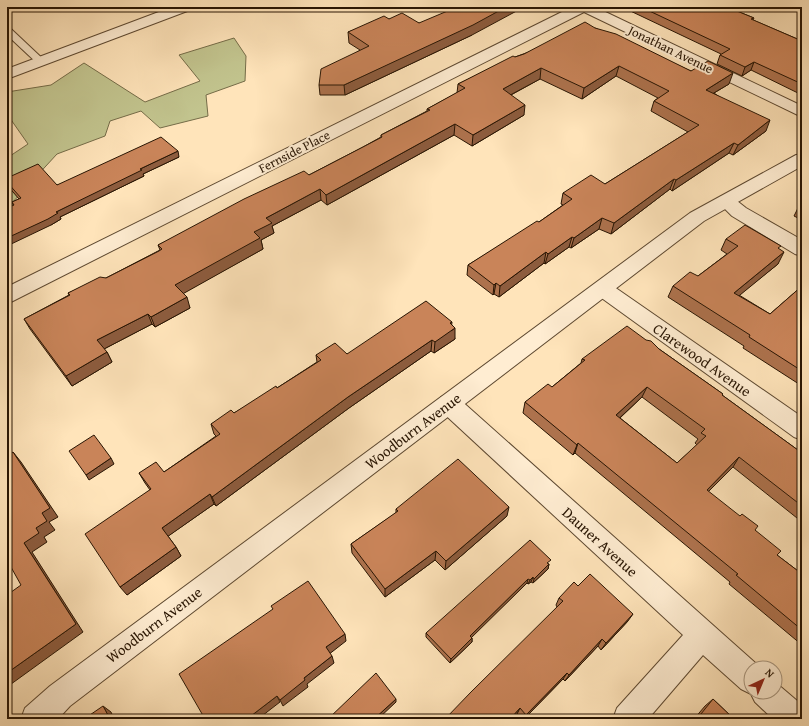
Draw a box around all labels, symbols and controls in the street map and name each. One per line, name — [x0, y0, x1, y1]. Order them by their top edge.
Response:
street label: Jonathan Avenue — [623, 20, 716, 78]
street label: Fernside Place — [255, 125, 333, 178]
street label: Clarewood Avenue — [649, 318, 756, 401]
street label: Woodburn Avenue — [360, 388, 465, 474]
street label: Dauner Avenue — [558, 502, 643, 581]
street label: Woodburn Avenue — [101, 582, 206, 668]
north arrow — [743, 660, 783, 700]
text: N — [762, 664, 779, 682]

